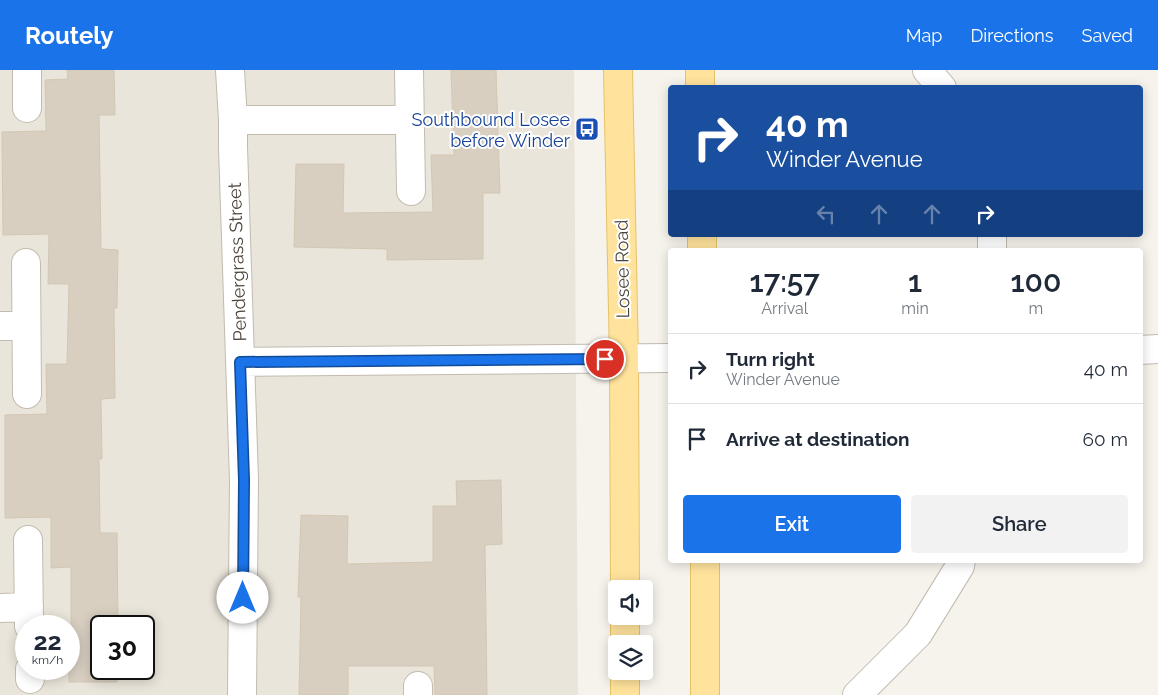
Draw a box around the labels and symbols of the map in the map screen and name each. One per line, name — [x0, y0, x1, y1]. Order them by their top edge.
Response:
place label: Southbound Losee before Winder — [412, 109, 571, 151]
bus stop icon: Southbound Losee before Winder — [574, 116, 600, 142]
street label: Pendergrass Street — [224, 182, 250, 342]
street label: Losee Road — [611, 220, 633, 318]
pin — [584, 338, 626, 380]
position arrow — [216, 571, 268, 623]
speed limit sign: 30 — [90, 615, 155, 680]

